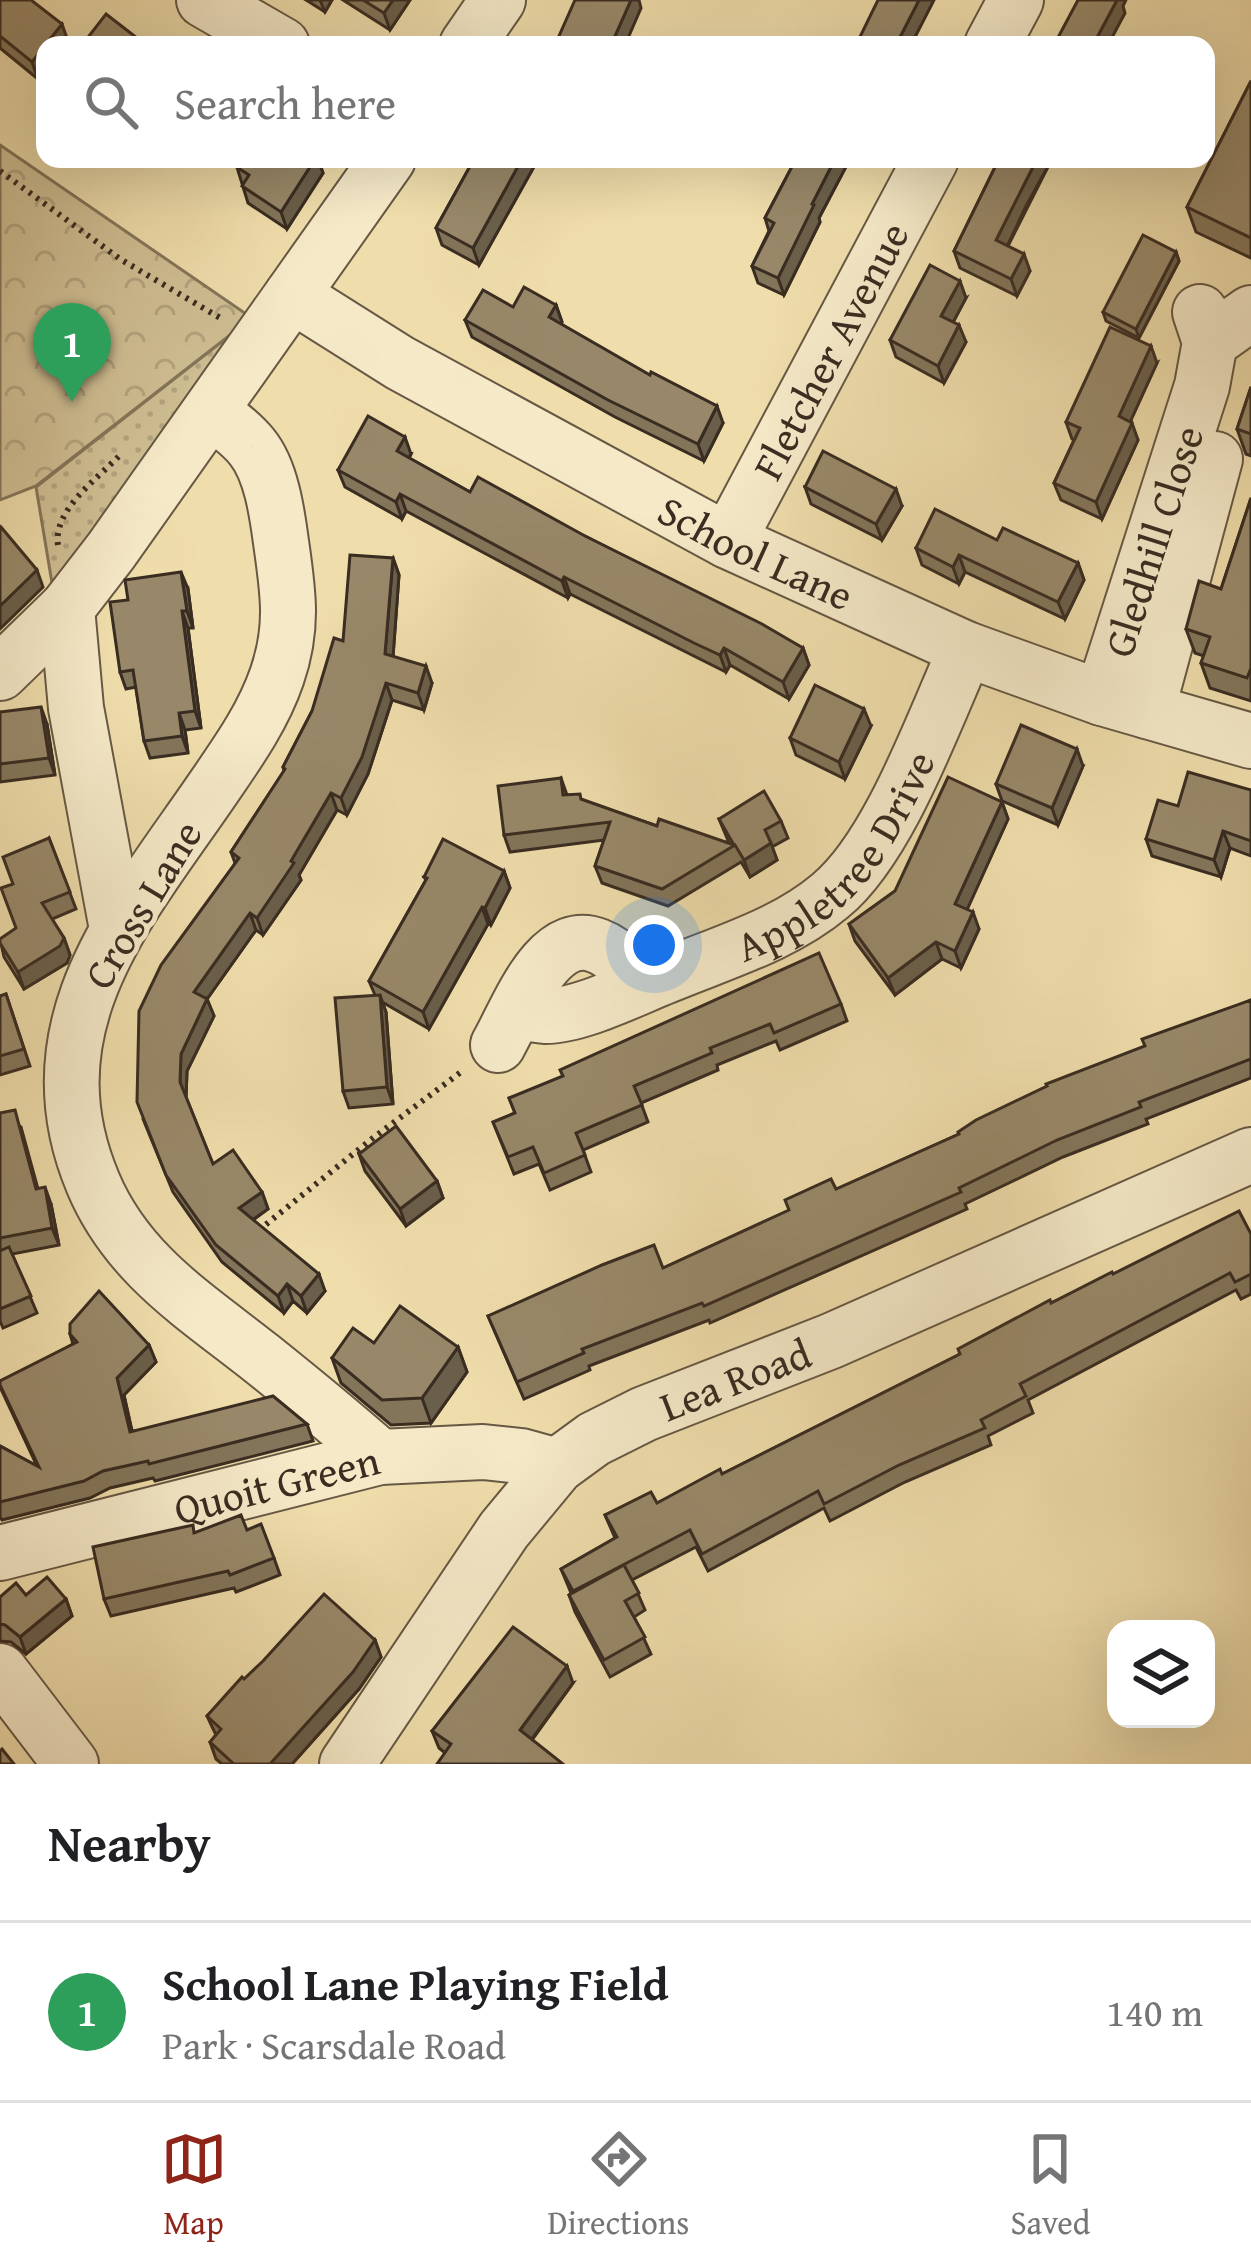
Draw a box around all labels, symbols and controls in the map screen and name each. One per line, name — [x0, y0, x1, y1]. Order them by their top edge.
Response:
search box — [36, 36, 1215, 168]
icon: search — [78, 69, 144, 135]
text: Search here — [174, 70, 396, 135]
street label: Fletcher Avenue — [736, 211, 923, 490]
pin: 1 — [33, 303, 111, 402]
street label: Gledhill Close — [1087, 418, 1218, 664]
street label: School Lane — [648, 479, 864, 625]
street label: Appletree Drive — [726, 740, 949, 976]
street label: Cross Lane — [68, 808, 216, 1000]
your location — [624, 915, 684, 975]
street label: Lea Road — [650, 1321, 820, 1436]
street label: Quoit Green — [167, 1428, 386, 1538]
map controls — [1107, 1620, 1215, 1728]
button: layers — [1107, 1620, 1215, 1728]
text: Nearby — [48, 1805, 211, 1880]
text: School Lane Playing Field — [162, 1951, 669, 2016]
text: 1 — [77, 1983, 97, 2040]
text: 140 m — [1106, 1983, 1203, 2040]
text: Park · Scarsdale Road — [162, 2016, 506, 2073]
tab: Map — [161, 2126, 227, 2246]
tab: Directions — [548, 2126, 689, 2246]
tab: Saved — [1011, 2126, 1090, 2246]

